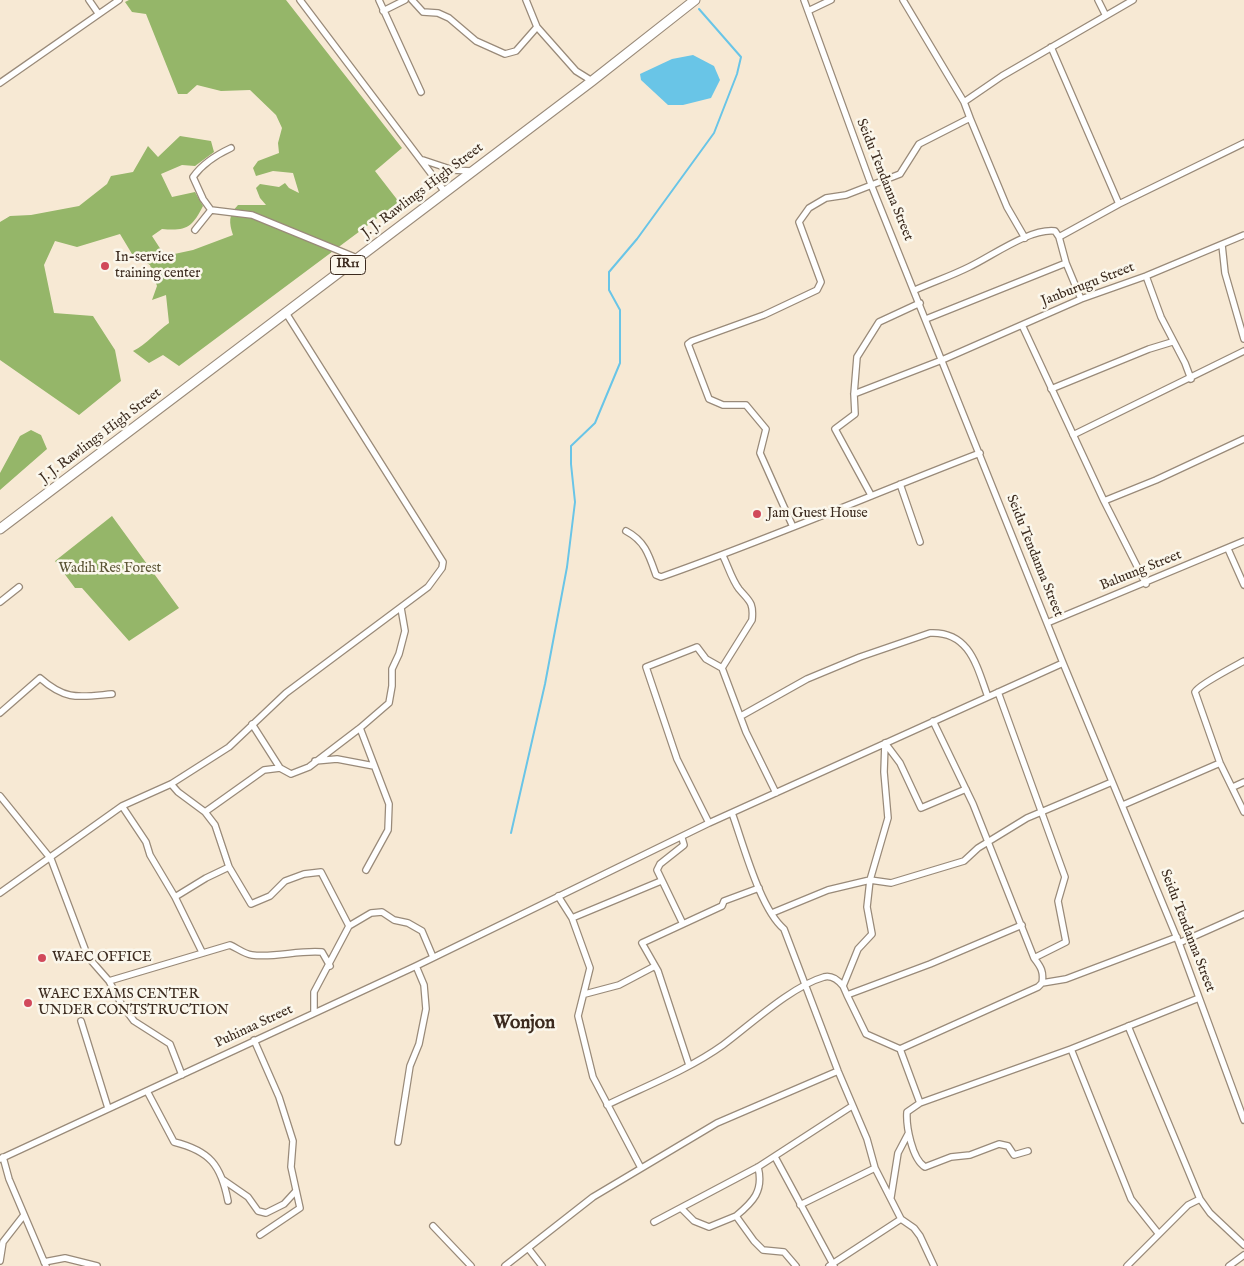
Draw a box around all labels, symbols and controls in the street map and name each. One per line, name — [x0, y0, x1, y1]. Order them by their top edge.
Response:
street label: Seidu Tendanna Street — [852, 116, 916, 244]
street label: J. J. Rawlings High Street — [359, 140, 487, 242]
place label: In-service training center — [115, 250, 200, 282]
road number: IR11 — [330, 256, 366, 274]
street label: Janburugu Street — [1039, 259, 1137, 311]
marker: In-service training center — [99, 260, 111, 272]
street label: J. J. Rawlings High Street — [37, 385, 165, 487]
street label: Seidu Tendanna Street — [1002, 492, 1066, 620]
place label: Jam Guest House — [767, 506, 868, 522]
marker: Jam Guest House — [751, 508, 763, 520]
street label: Baluung Street — [1098, 547, 1184, 595]
park label: Wadih Res Forest — [59, 561, 161, 577]
street label: Seidu Tendanna Street — [1156, 867, 1218, 995]
place label: WAEC OFFICE — [52, 950, 152, 966]
marker: WAEC OFFICE — [36, 952, 48, 964]
place label: WAEC EXAMS CENTER UNDER CONTSTRUCTION — [38, 987, 229, 1020]
marker: WAEC EXAMS CENTER UNDER CONTSTRUCTION — [22, 997, 34, 1009]
street label: Puhinaa Street — [212, 1002, 296, 1052]
district label: Wonjon — [493, 1013, 555, 1035]

